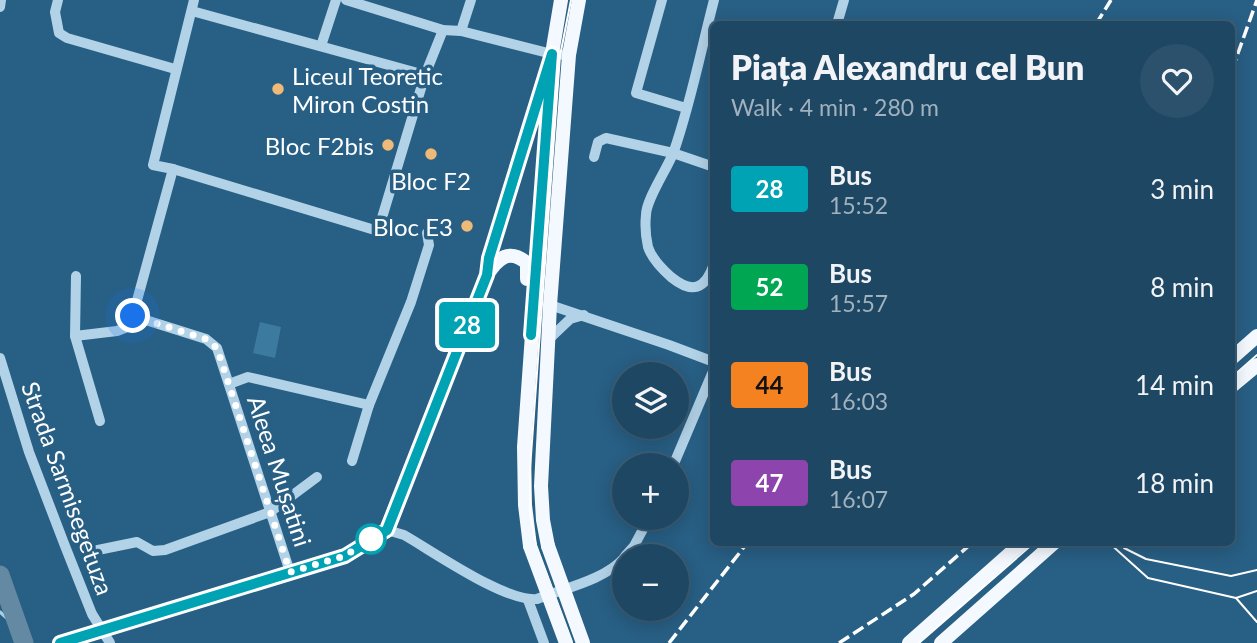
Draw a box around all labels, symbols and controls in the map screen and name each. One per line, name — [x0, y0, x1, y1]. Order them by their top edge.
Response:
button: heart — [1140, 44, 1214, 118]
text: Piața Alexandru cel Bun — [731, 47, 1084, 87]
place label: Liceul Teoretic Miron Costin — [292, 61, 443, 118]
marker: Liceul Teoretic Miron Costin — [270, 81, 286, 97]
text: Walk · 4 min · 280 m — [731, 93, 939, 121]
place label: Bloc F2bis — [265, 131, 374, 160]
marker: Bloc F2bis — [380, 137, 396, 153]
marker: Bloc F2 — [423, 146, 439, 162]
text: Bus — [829, 159, 872, 191]
place label: Bloc F2 — [391, 166, 471, 195]
text: 3 min — [1150, 173, 1214, 205]
text: 28 — [756, 174, 783, 203]
text: 15:52 — [829, 191, 888, 219]
place label: Bloc E3 — [373, 212, 453, 241]
marker: Bloc E3 — [459, 218, 475, 234]
text: Bus — [829, 257, 872, 289]
text: 8 min — [1150, 271, 1214, 303]
text: 52 — [756, 272, 783, 301]
text: 15:57 — [829, 289, 888, 317]
your location — [115, 298, 150, 333]
line badge: 28 — [435, 302, 498, 348]
text: 28 — [453, 310, 481, 339]
text: Bus — [829, 355, 872, 387]
map controls — [612, 362, 689, 621]
button: layers — [612, 362, 689, 439]
text: 14 min — [1135, 369, 1214, 401]
text: 44 — [756, 370, 783, 399]
street label: Strada Sarmisegetuza — [16, 377, 120, 599]
text: 16:03 — [829, 387, 888, 415]
street label: Aleea Mușatini — [242, 392, 318, 550]
button: + — [612, 453, 689, 530]
text: Bus — [829, 453, 872, 485]
text: 18 min — [1135, 467, 1214, 499]
text: 47 — [756, 468, 783, 497]
text: 16:07 — [829, 485, 888, 513]
unlabelled marker — [356, 524, 386, 554]
button: − — [612, 544, 689, 621]

